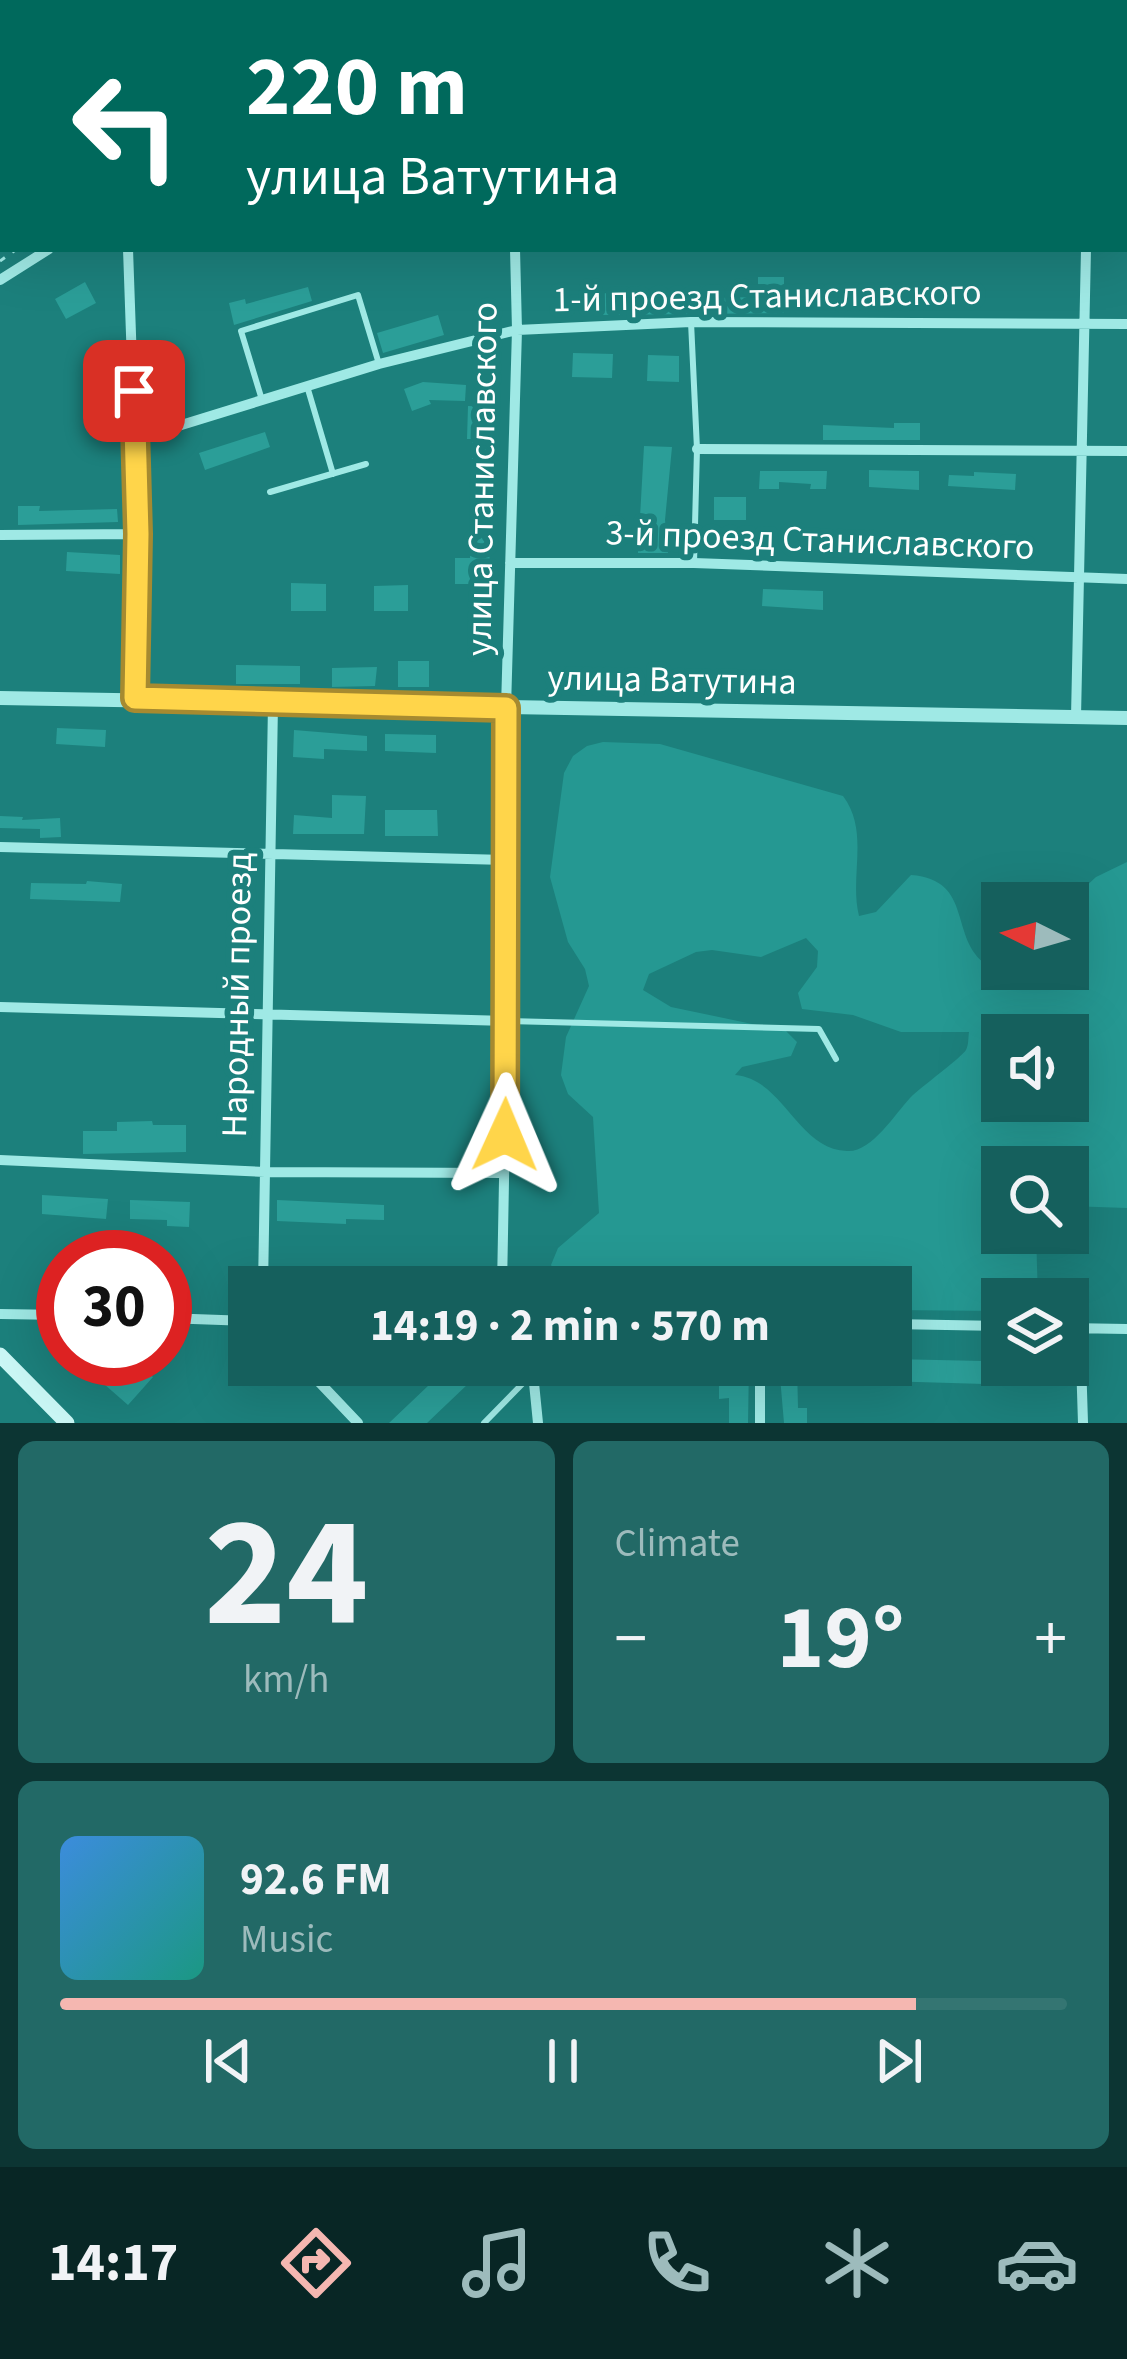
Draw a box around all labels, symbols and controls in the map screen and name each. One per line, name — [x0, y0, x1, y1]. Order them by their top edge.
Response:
text: 220 m — [246, 28, 468, 148]
icon: left — [48, 48, 204, 204]
text: улица Ватутина — [246, 139, 620, 216]
street label: 1-й проезд Станиславского — [552, 267, 982, 325]
street label: улица Станиславского — [453, 302, 511, 656]
pin — [83, 340, 185, 442]
icon: arrive — [101, 358, 167, 424]
street label: 3-й проезд Станиславского — [605, 507, 1035, 573]
street label: улица Ватутина — [547, 652, 797, 708]
street label: Народный проезд — [209, 852, 265, 1138]
north arrow — [981, 882, 1089, 990]
map controls — [981, 882, 1089, 1386]
button: sound — [981, 1014, 1089, 1122]
position arrow — [442, 1072, 568, 1198]
button: search — [981, 1146, 1089, 1254]
speed limit sign: 30 — [36, 1230, 192, 1386]
button: layers — [981, 1278, 1089, 1386]
text: 14:19 · 2 min · 570 m — [370, 1294, 770, 1358]
text: 24 — [204, 1463, 369, 1685]
text: Climate — [615, 1516, 740, 1572]
text: 19° — [777, 1575, 905, 1703]
text: − — [615, 1592, 647, 1686]
text: + — [1034, 1592, 1067, 1686]
text: km/h — [243, 1652, 330, 1708]
text: 92.6 FM — [240, 1848, 392, 1912]
text: Music — [240, 1912, 333, 1968]
icon: previous — [195, 2028, 261, 2094]
icon: pause — [530, 2028, 596, 2094]
icon: next — [866, 2028, 932, 2094]
icon: directions — [274, 2221, 358, 2305]
icon: music — [455, 2221, 539, 2305]
icon: phone — [635, 2221, 719, 2305]
icon: climate — [815, 2221, 899, 2305]
icon: car — [995, 2221, 1079, 2305]
text: 14:17 — [48, 2225, 178, 2302]

